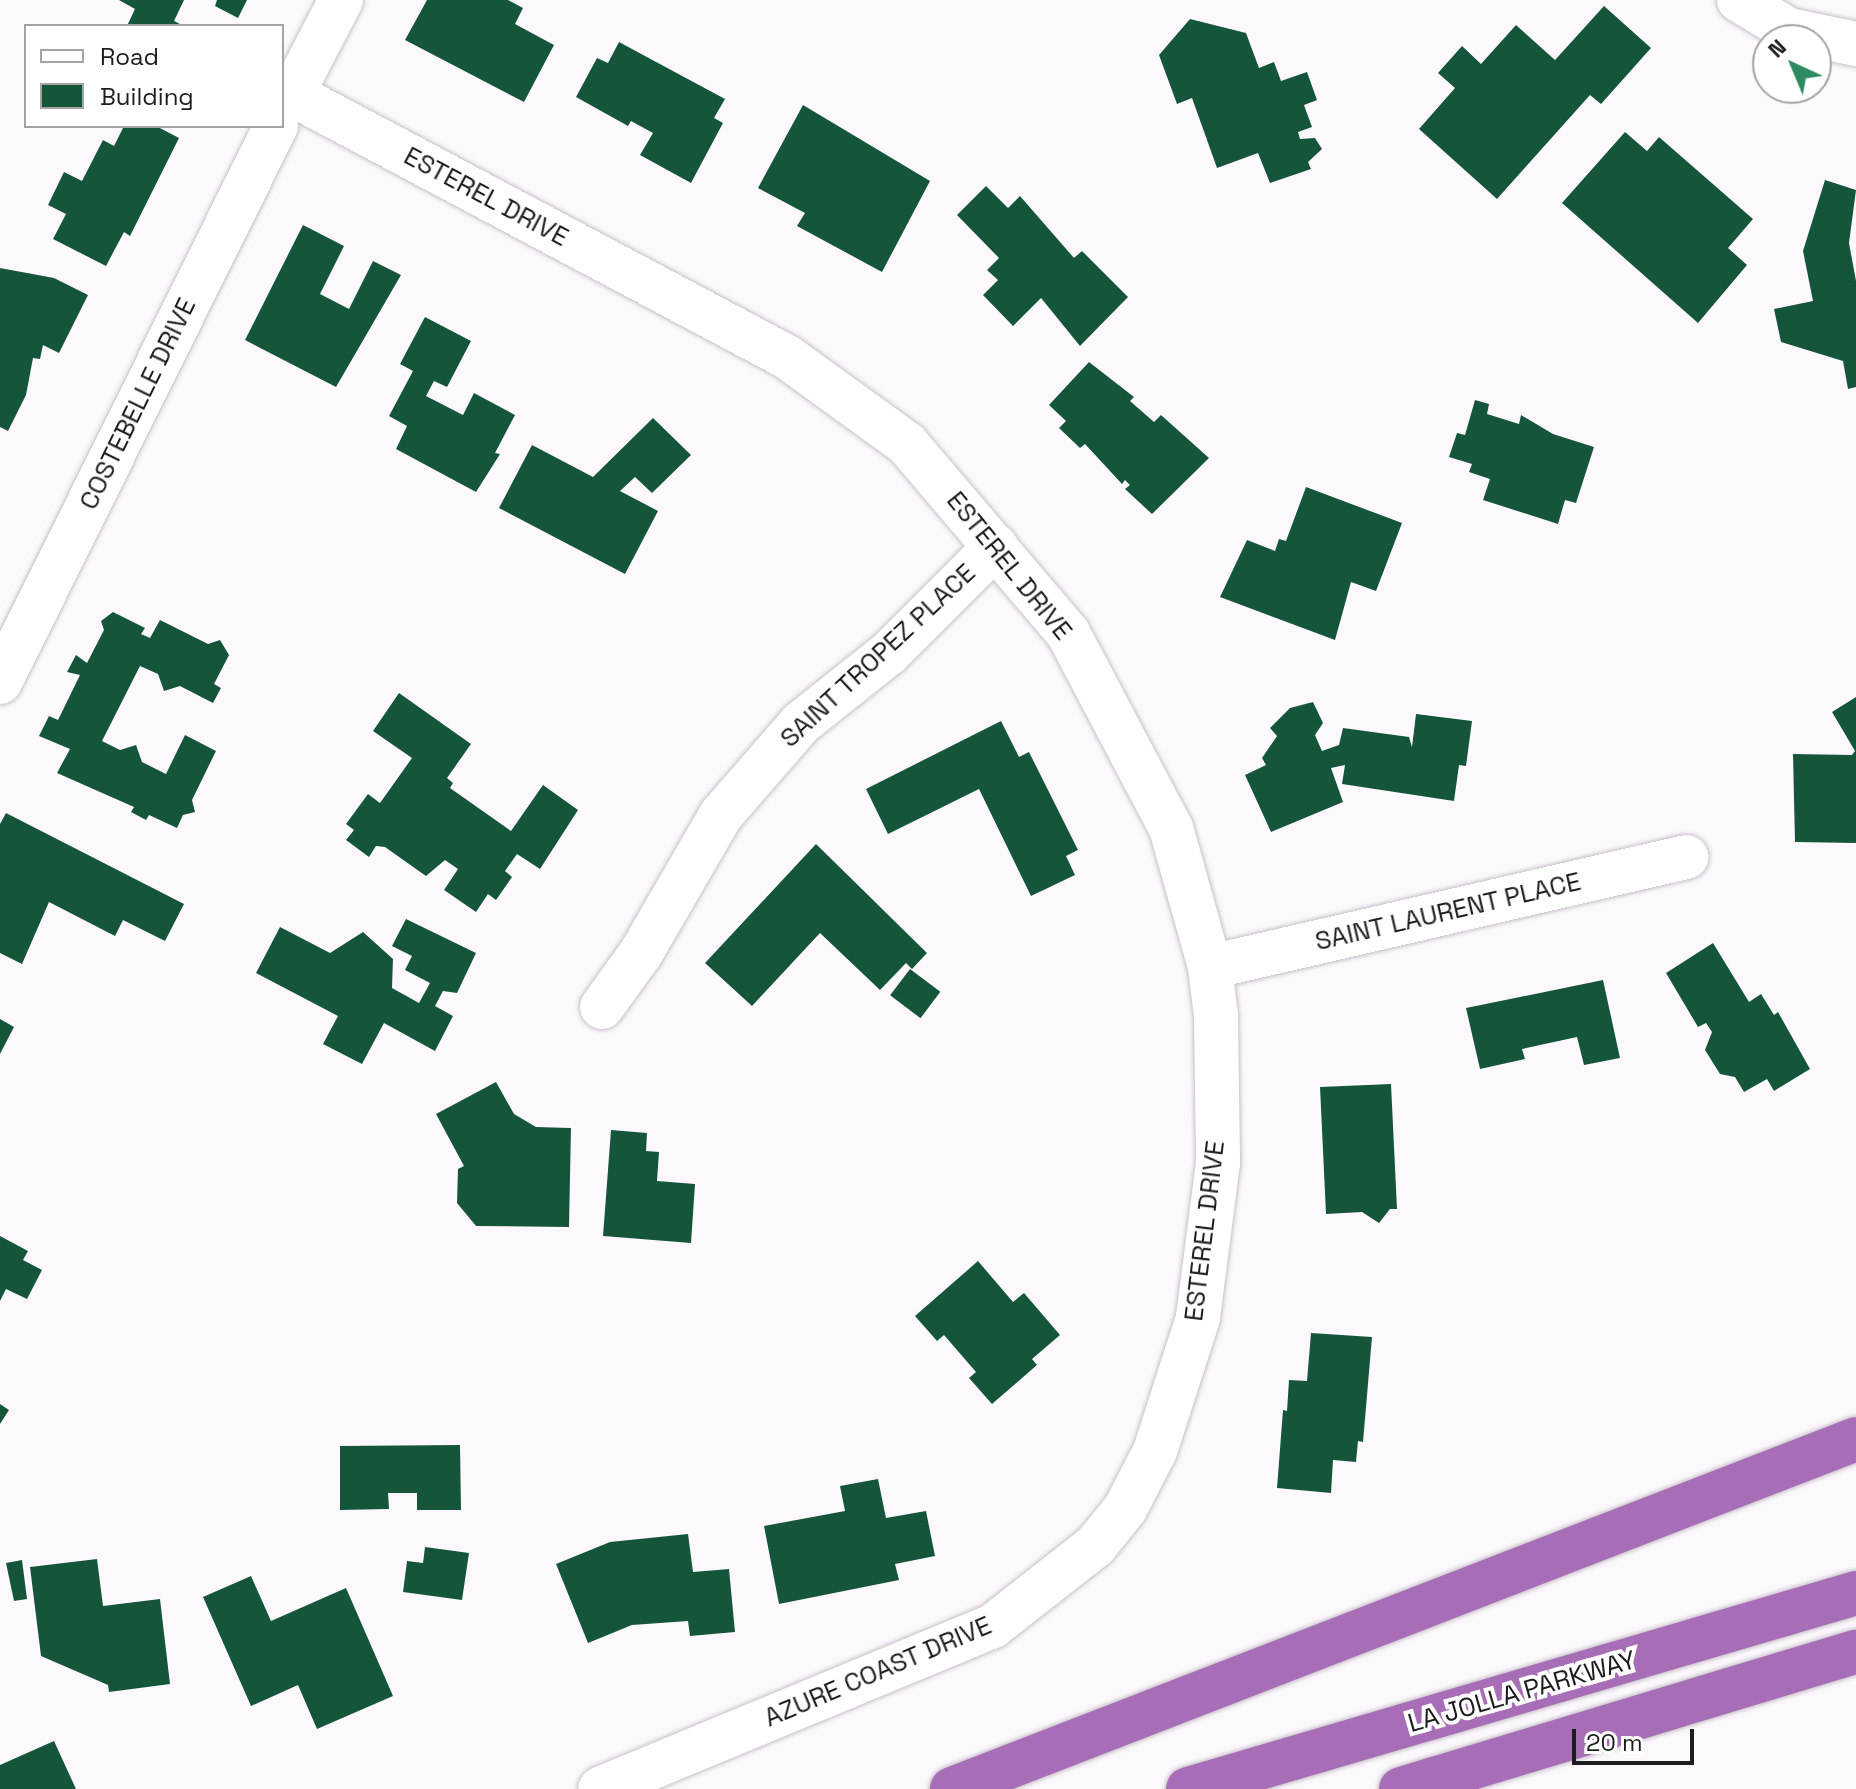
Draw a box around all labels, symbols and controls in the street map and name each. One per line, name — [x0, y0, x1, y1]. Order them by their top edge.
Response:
legend — [24, 24, 284, 128]
north arrow — [1752, 24, 1832, 104]
text: N — [1762, 33, 1792, 63]
text: Road — [100, 41, 159, 72]
text: Building — [100, 81, 194, 112]
street label: ESTEREL DRIVE — [398, 140, 574, 254]
street label: COSTEBELLE DRIVE — [73, 293, 203, 515]
street label: ESTEREL DRIVE — [939, 485, 1079, 647]
street label: SAINT TROPEZ PLACE — [774, 557, 982, 755]
street label: SAINT LAURENT PLACE — [1312, 866, 1584, 958]
street label: ESTEREL DRIVE — [1178, 1139, 1232, 1323]
street label: AZURE COAST DRIVE — [759, 1610, 997, 1734]
street label: LA JOLLA PARKWAY — [1404, 1644, 1640, 1740]
scale bar — [1576, 1713, 1698, 1763]
text: 20 m — [1586, 1727, 1643, 1758]

